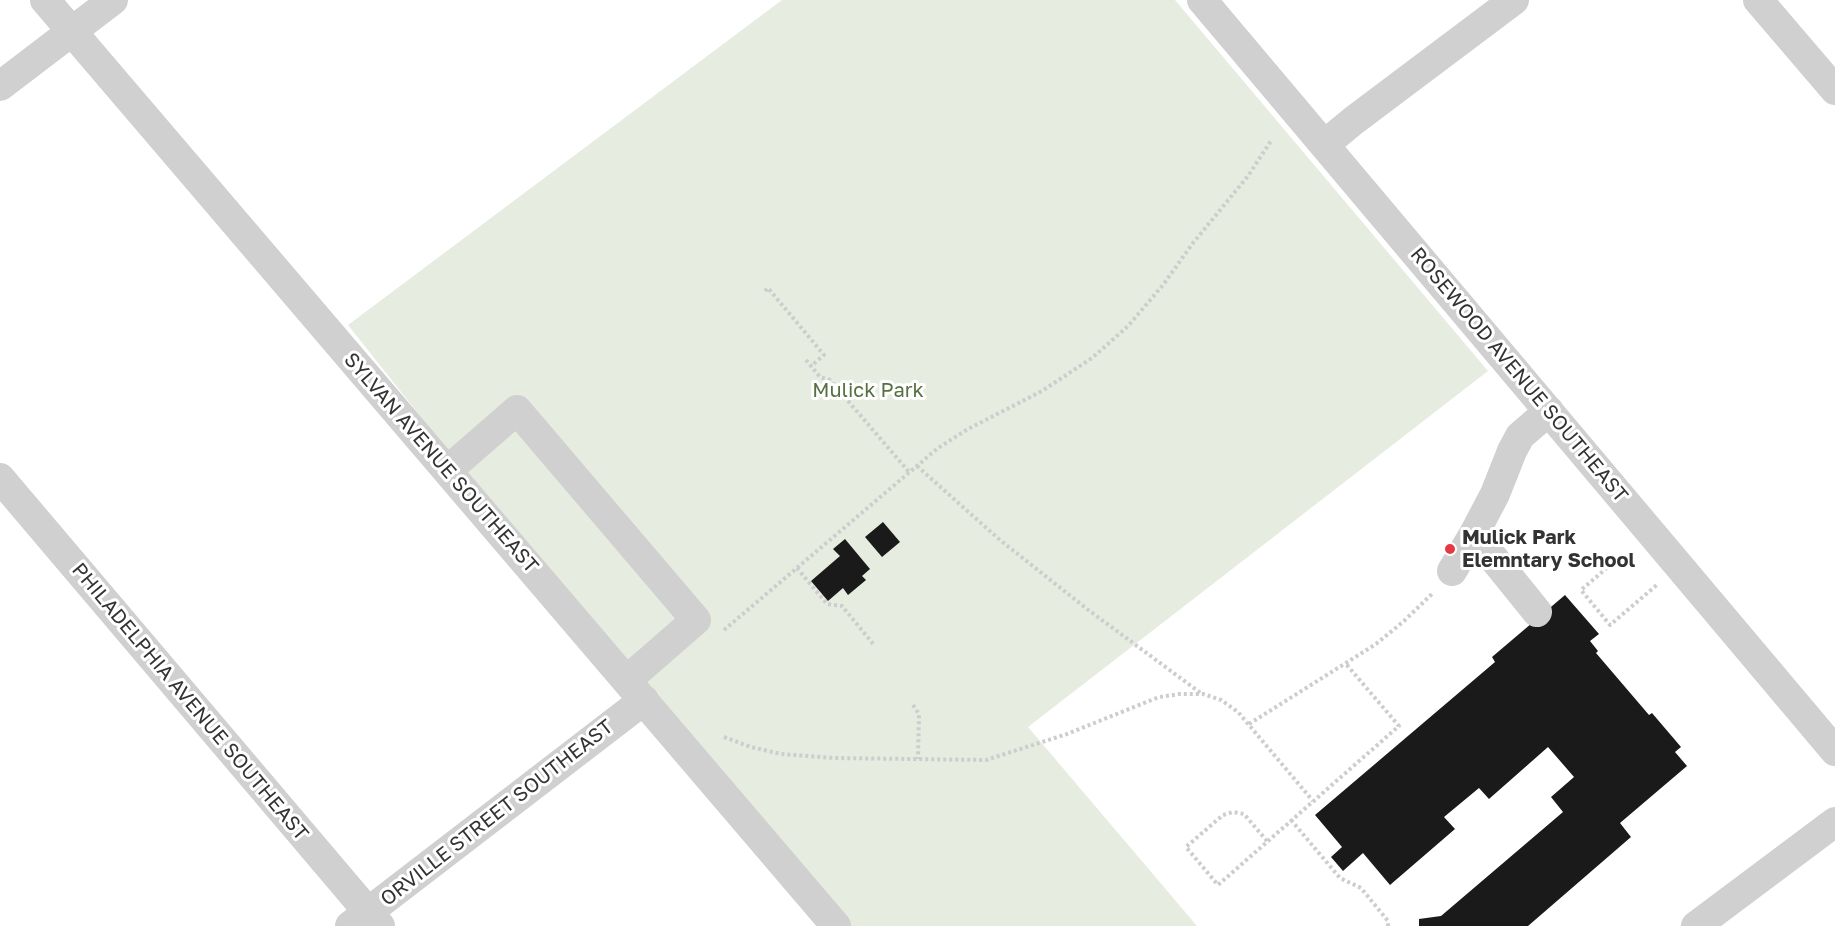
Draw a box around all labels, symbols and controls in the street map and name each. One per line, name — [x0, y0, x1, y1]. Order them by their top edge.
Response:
street label: ROSEWOOD AVENUE SOUTHEAST — [1405, 243, 1633, 507]
street label: SYLVAN AVENUE SOUTHEAST — [339, 348, 543, 578]
park label: Mulick Park — [812, 379, 924, 403]
place label: Mulick Park Elemntary School — [1462, 526, 1635, 573]
marker: Mulick Park Elemntary School — [1443, 542, 1457, 556]
street label: PHILADELPHIA AVENUE SOUTHEAST — [67, 558, 313, 846]
street label: ORVILLE STREET SOUTHEAST — [376, 715, 618, 911]

